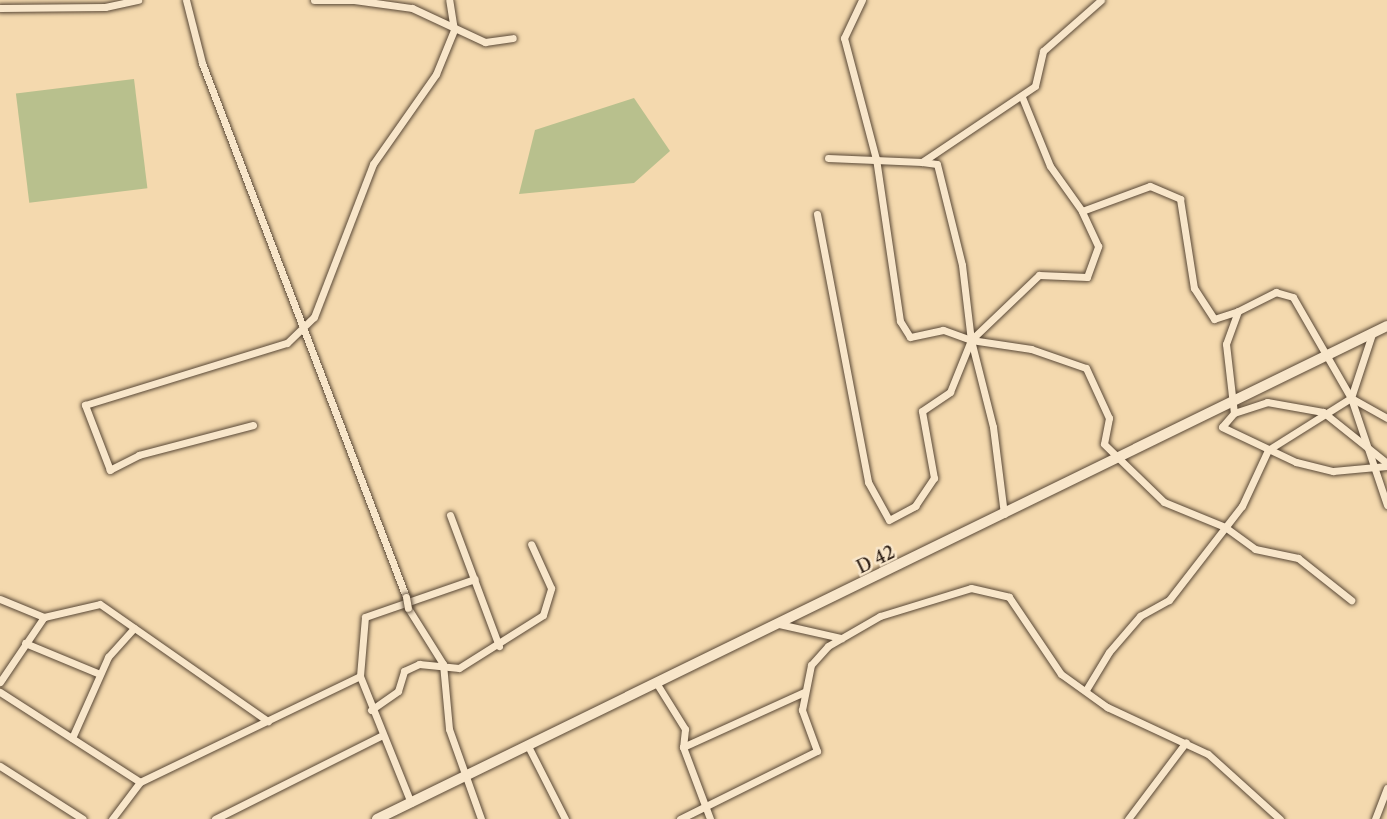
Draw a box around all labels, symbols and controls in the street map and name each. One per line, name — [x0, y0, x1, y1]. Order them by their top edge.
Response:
street label: D 42 — [853, 541, 899, 579]

